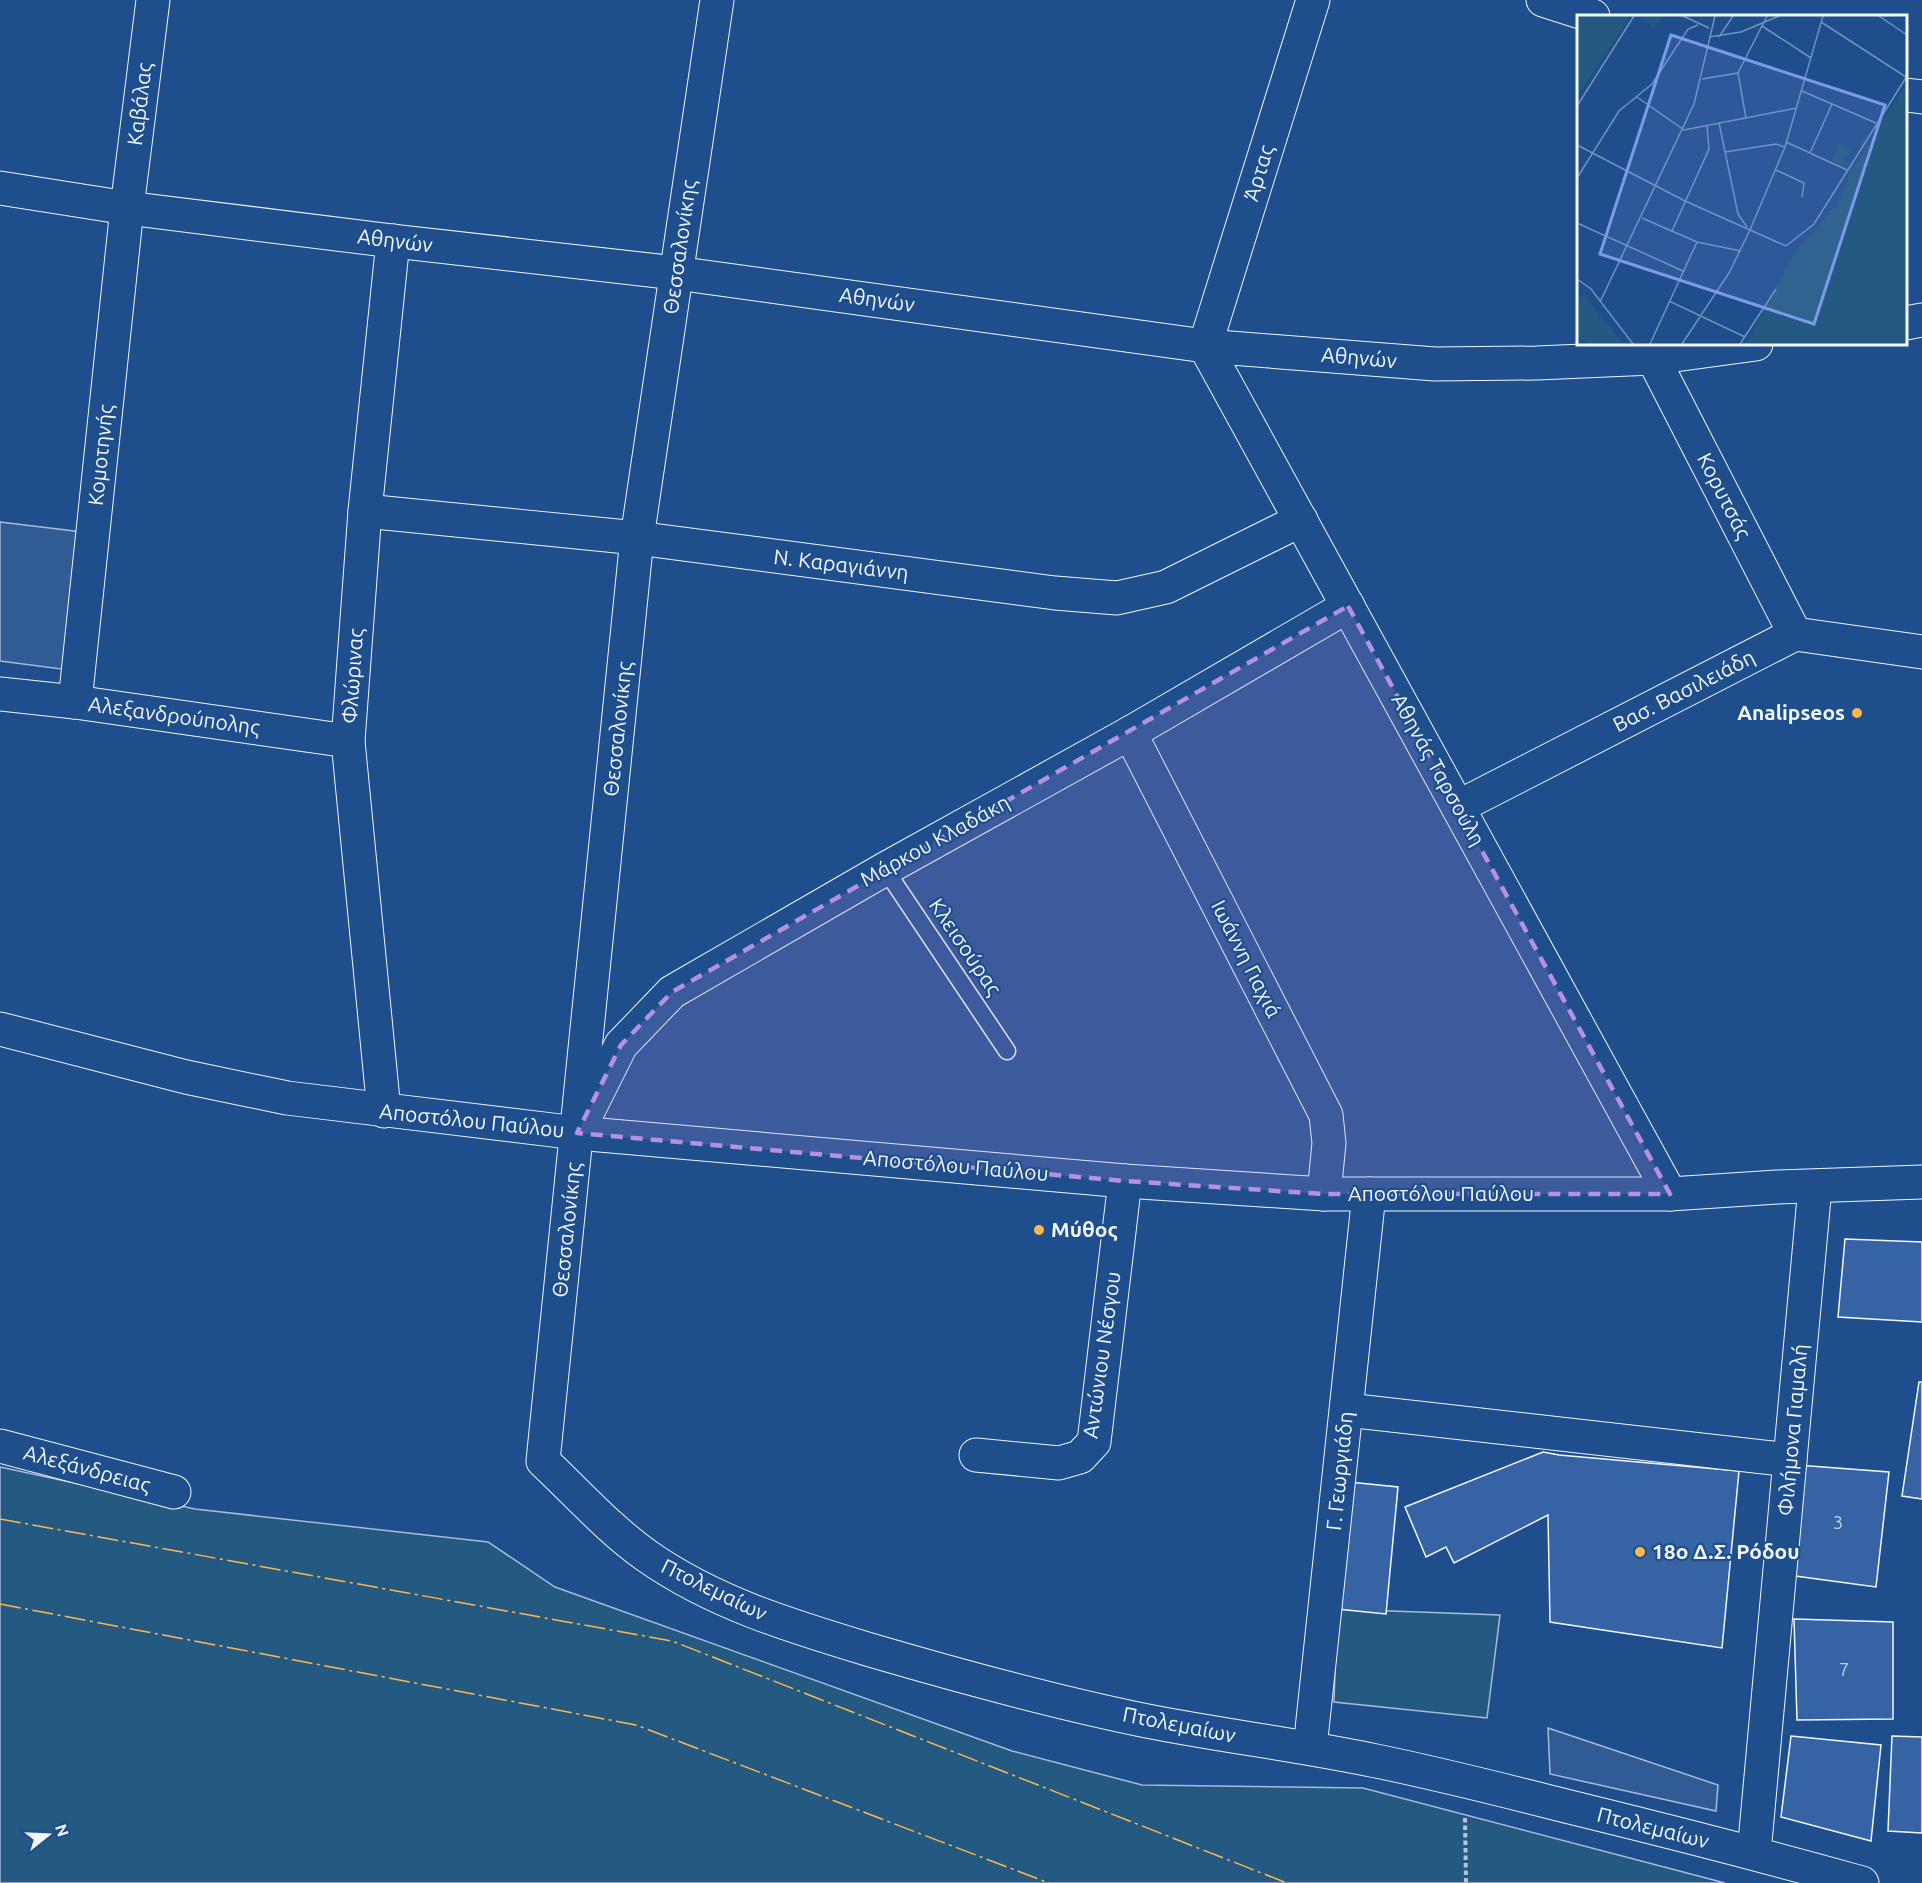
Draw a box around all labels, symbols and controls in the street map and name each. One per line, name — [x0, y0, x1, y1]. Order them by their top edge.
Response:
inset map — [1577, 15, 1907, 345]
street label: Καβάλας — [122, 61, 156, 147]
street label: Άρτας — [1238, 141, 1278, 204]
street label: Θεσσαλονίκης — [658, 177, 700, 316]
street label: Αθηνών — [356, 223, 434, 257]
street label: Αθηνών — [838, 282, 916, 316]
street label: Αθηνών — [1320, 342, 1398, 372]
street label: Κομοτηνής — [83, 403, 117, 507]
street label: Κορυτσάς — [1693, 449, 1757, 543]
street label: Ν. Καραγιάννη — [772, 544, 910, 584]
street label: Φλώρινας — [337, 627, 367, 725]
street label: Βασ. Βασιλειάδη — [1609, 644, 1759, 736]
street label: Θεσσαλονίκης — [598, 660, 636, 798]
street label: Αθηνάς Ταρσούλη — [1387, 689, 1491, 850]
street label: Αλεξανδρούπολης — [87, 691, 262, 740]
place label: Analipseos — [1737, 700, 1845, 724]
marker: Analipseos — [1850, 706, 1864, 720]
street label: Μάρκου Κλαδάκη — [856, 789, 1013, 891]
street label: Κλεισούρας — [925, 894, 1007, 1000]
street label: Ιωάννη Γιαχιά — [1207, 896, 1287, 1022]
street label: Αποστόλου Παύλου — [378, 1098, 566, 1142]
street label: Αποστόλου Παύλου — [862, 1145, 1050, 1185]
street label: Θεσσαλονίκης — [547, 1161, 585, 1299]
street label: Αποστόλου Παύλου — [1348, 1181, 1534, 1205]
place label: Μύθος — [1051, 1217, 1118, 1241]
marker: Μύθος — [1032, 1223, 1046, 1237]
street label: Αντώνιου Νέσγου — [1077, 1270, 1125, 1440]
street label: Φιλήμονα Γιαμαλή — [1773, 1343, 1811, 1517]
street label: Γ. Γεωργιάδη — [1321, 1410, 1357, 1532]
street label: Αλεξάνδρειας — [21, 1440, 154, 1498]
house number: 3 — [1833, 1512, 1843, 1532]
place label: 18ο Δ.Σ. Ρόδου — [1652, 1539, 1800, 1563]
marker: 18ο Δ.Σ. Ρόδου — [1633, 1545, 1647, 1559]
street label: Πτολεμαίων — [658, 1553, 771, 1625]
house number: 7 — [1839, 1659, 1849, 1679]
street label: Πτολεμαίων — [1121, 1701, 1238, 1747]
street label: Πτολεμαίων — [1595, 1802, 1712, 1853]
north arrow — [18, 1805, 78, 1865]
text: N — [52, 1822, 73, 1839]

